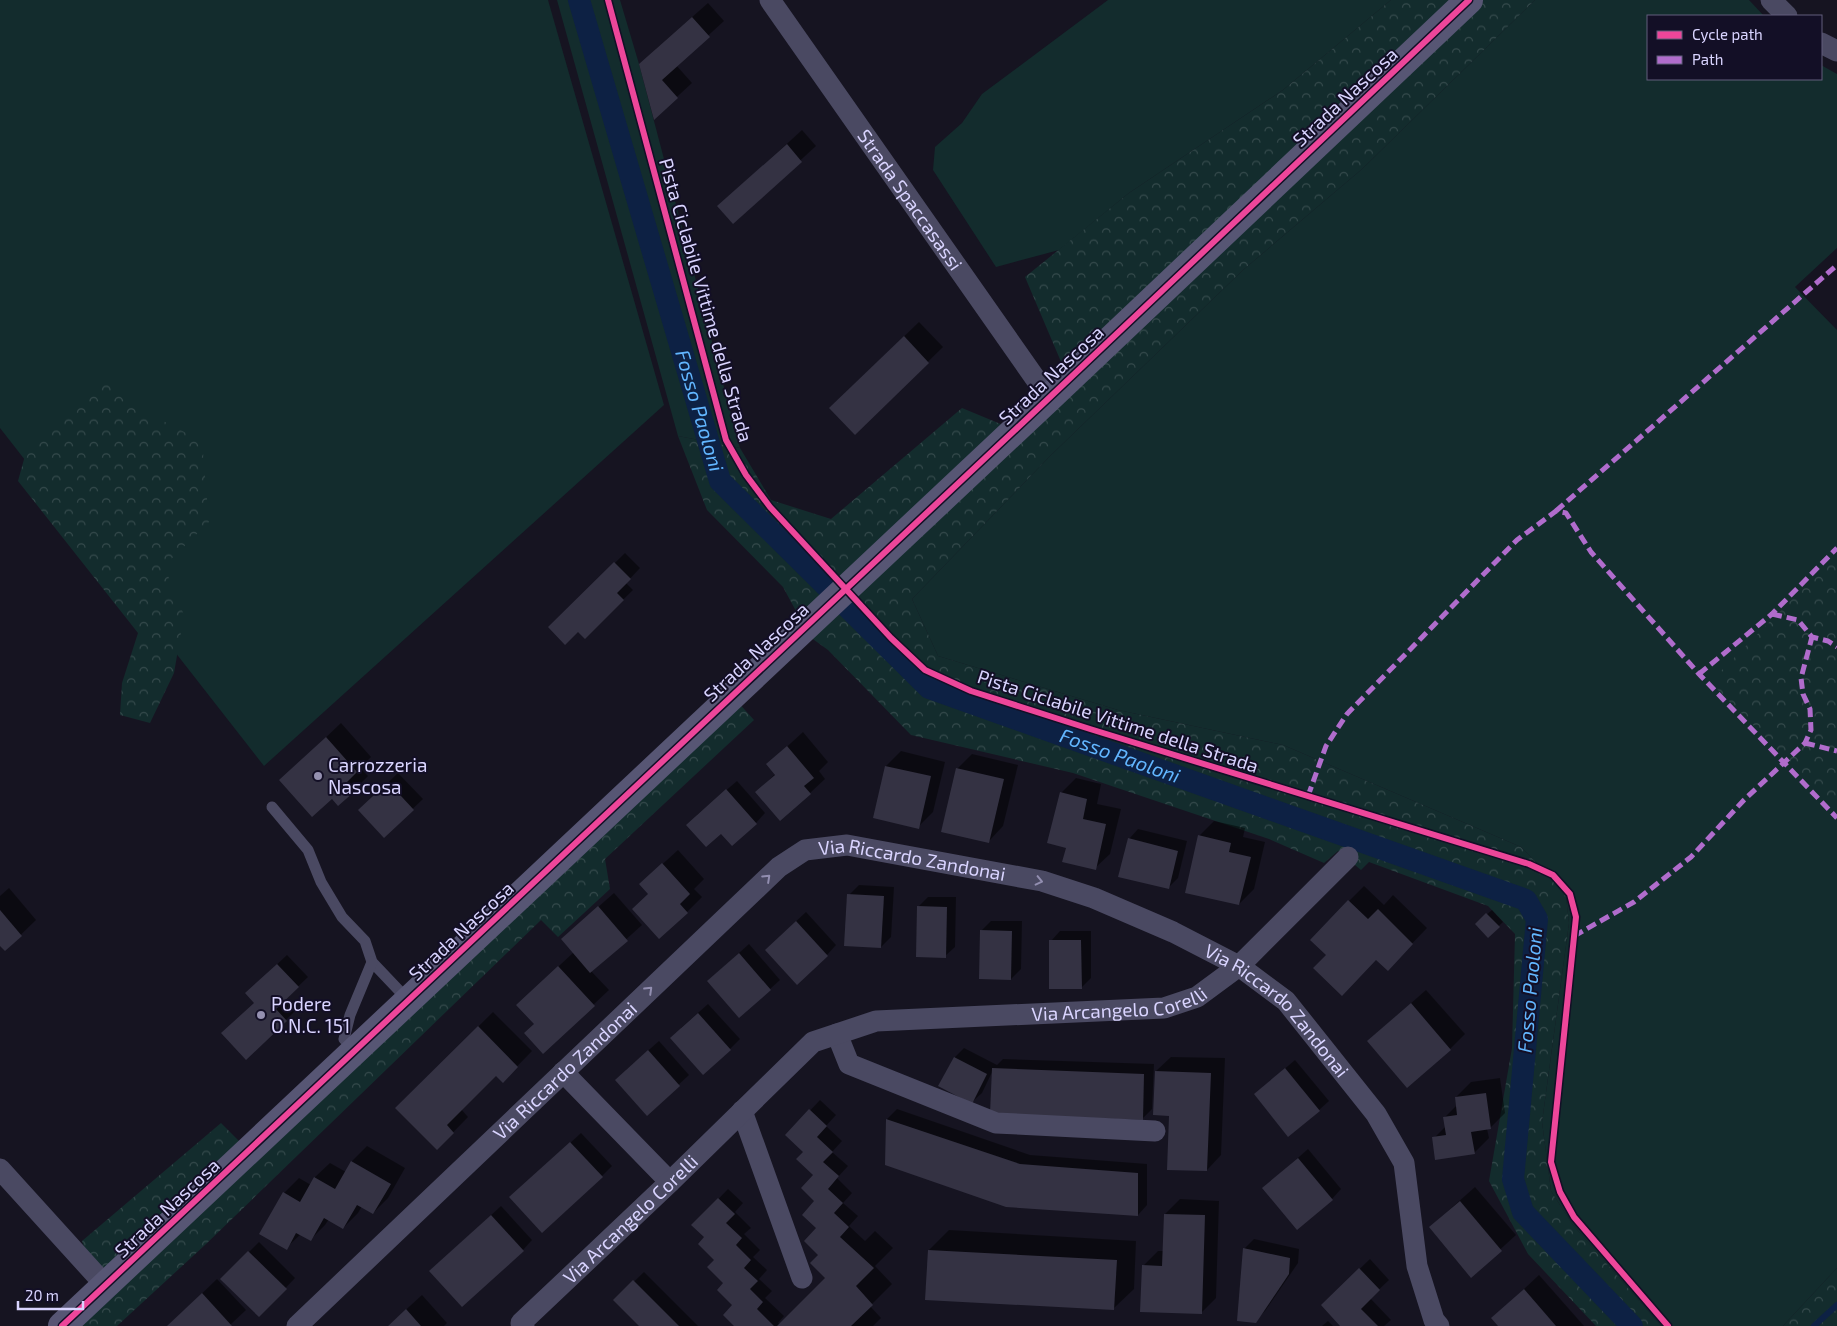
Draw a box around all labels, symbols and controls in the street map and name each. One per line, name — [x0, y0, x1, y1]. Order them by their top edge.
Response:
legend — [1647, 15, 1822, 80]
text: Cycle path — [1692, 25, 1763, 43]
street label: Strada Nascosa — [1287, 42, 1402, 151]
text: Path — [1692, 50, 1723, 68]
street label: Strada Spaccasassi — [853, 125, 968, 274]
street label: Pista Ciclabile Vittime della Strada — [655, 155, 758, 444]
street label: Strada Nascosa — [993, 320, 1108, 429]
water label: Fosso Paoloni — [671, 347, 730, 474]
street label: Strada Nascosa — [698, 597, 813, 706]
street label: Pista Ciclabile Vittime della Strada — [975, 664, 1262, 777]
water label: Fosso Paoloni — [1057, 722, 1184, 787]
place label: Carrozzeria Nascosa — [328, 753, 427, 798]
marker: Carrozzeria Nascosa — [312, 770, 324, 782]
street label: Via Riccardo Zandonai — [817, 833, 1007, 885]
one-way arrow — [761, 875, 770, 884]
one-way arrow — [1034, 875, 1043, 886]
street label: Strada Nascosa — [403, 876, 518, 985]
water label: Fosso Paoloni — [1512, 926, 1546, 1054]
street label: Via Riccardo Zandonai — [1201, 938, 1354, 1081]
street label: Via Arcangelo Corelli — [1031, 982, 1211, 1025]
one-way arrow — [643, 987, 652, 996]
place label: Podere O.N.C. 151 — [271, 992, 350, 1037]
street label: Via Riccardo Zandonai — [488, 997, 641, 1144]
marker: Podere O.N.C. 151 — [255, 1009, 267, 1021]
street label: Via Arcangelo Corelli — [558, 1149, 702, 1288]
street label: Strada Nascosa — [109, 1153, 224, 1262]
scale bar — [18, 1278, 82, 1310]
text: 20 m — [25, 1286, 59, 1304]

